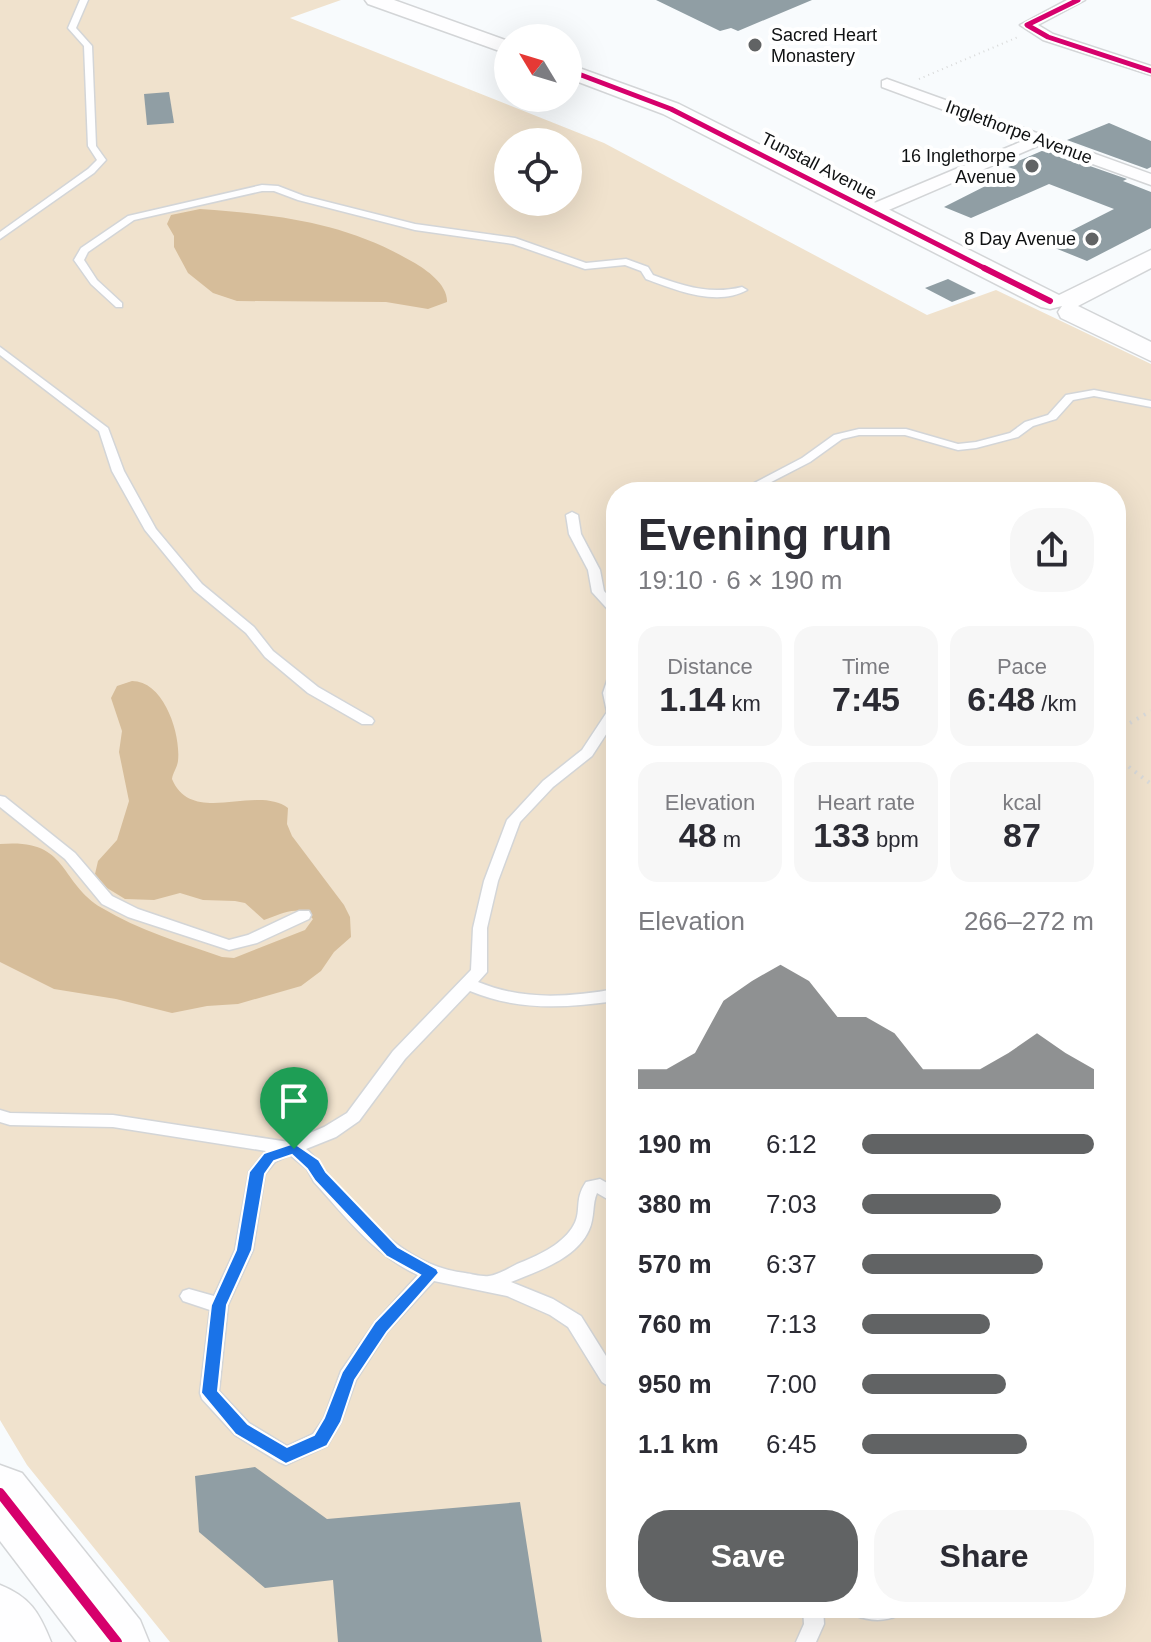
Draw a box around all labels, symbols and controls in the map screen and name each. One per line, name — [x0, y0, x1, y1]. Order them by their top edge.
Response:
north arrow — [494, 24, 582, 112]
map controls — [494, 24, 582, 216]
place label: Sacred Heart Monastery — [771, 25, 877, 66]
marker: Sacred Heart Monastery — [746, 36, 764, 54]
street label: Inglethorpe Avenue — [943, 96, 1095, 168]
button: locate — [494, 128, 582, 216]
street label: Tunstall Avenue — [758, 128, 880, 204]
place label: 16 Inglethorpe Avenue — [901, 146, 1016, 187]
marker: 16 Inglethorpe Avenue — [1023, 157, 1041, 175]
place label: 8 Day Avenue — [964, 229, 1076, 249]
marker: 8 Day Avenue — [1083, 230, 1101, 248]
button: share — [1010, 508, 1094, 592]
text: Evening run — [638, 510, 892, 559]
text: 19:10 · 6 × 190 m — [638, 565, 843, 595]
text: Distance — [667, 654, 753, 679]
text: Time — [842, 654, 890, 679]
text: Pace — [997, 654, 1047, 679]
text: 1.14 — [659, 680, 725, 718]
text: 7:45 — [832, 680, 900, 718]
text: 6:48 — [967, 680, 1035, 718]
text: km — [725, 691, 761, 716]
text: /km — [1035, 691, 1077, 716]
text: Elevation — [665, 790, 755, 815]
text: Heart rate — [817, 790, 915, 815]
text: kcal — [1002, 790, 1042, 815]
text: 48 — [679, 816, 717, 854]
text: 133 — [813, 816, 870, 854]
text: 87 — [1003, 816, 1041, 854]
text: m — [717, 827, 741, 852]
text: bpm — [870, 827, 919, 852]
text: Elevation — [638, 906, 745, 936]
text: 266–272 m — [964, 906, 1094, 936]
pin — [260, 1067, 328, 1149]
icon: arrive — [272, 1079, 316, 1123]
text: 190 m — [638, 1129, 712, 1159]
text: 6:12 — [766, 1129, 817, 1159]
text: 380 m — [638, 1189, 712, 1219]
text: 7:03 — [766, 1189, 817, 1219]
text: 570 m — [638, 1249, 712, 1279]
text: 6:37 — [766, 1249, 817, 1279]
text: 760 m — [638, 1309, 712, 1339]
text: 7:13 — [766, 1309, 817, 1339]
text: 950 m — [638, 1369, 712, 1399]
text: 7:00 — [766, 1369, 817, 1399]
text: 1.1 km — [638, 1429, 719, 1459]
text: 6:45 — [766, 1429, 817, 1459]
button: Save — [638, 1510, 858, 1602]
button: Share — [874, 1510, 1094, 1602]

